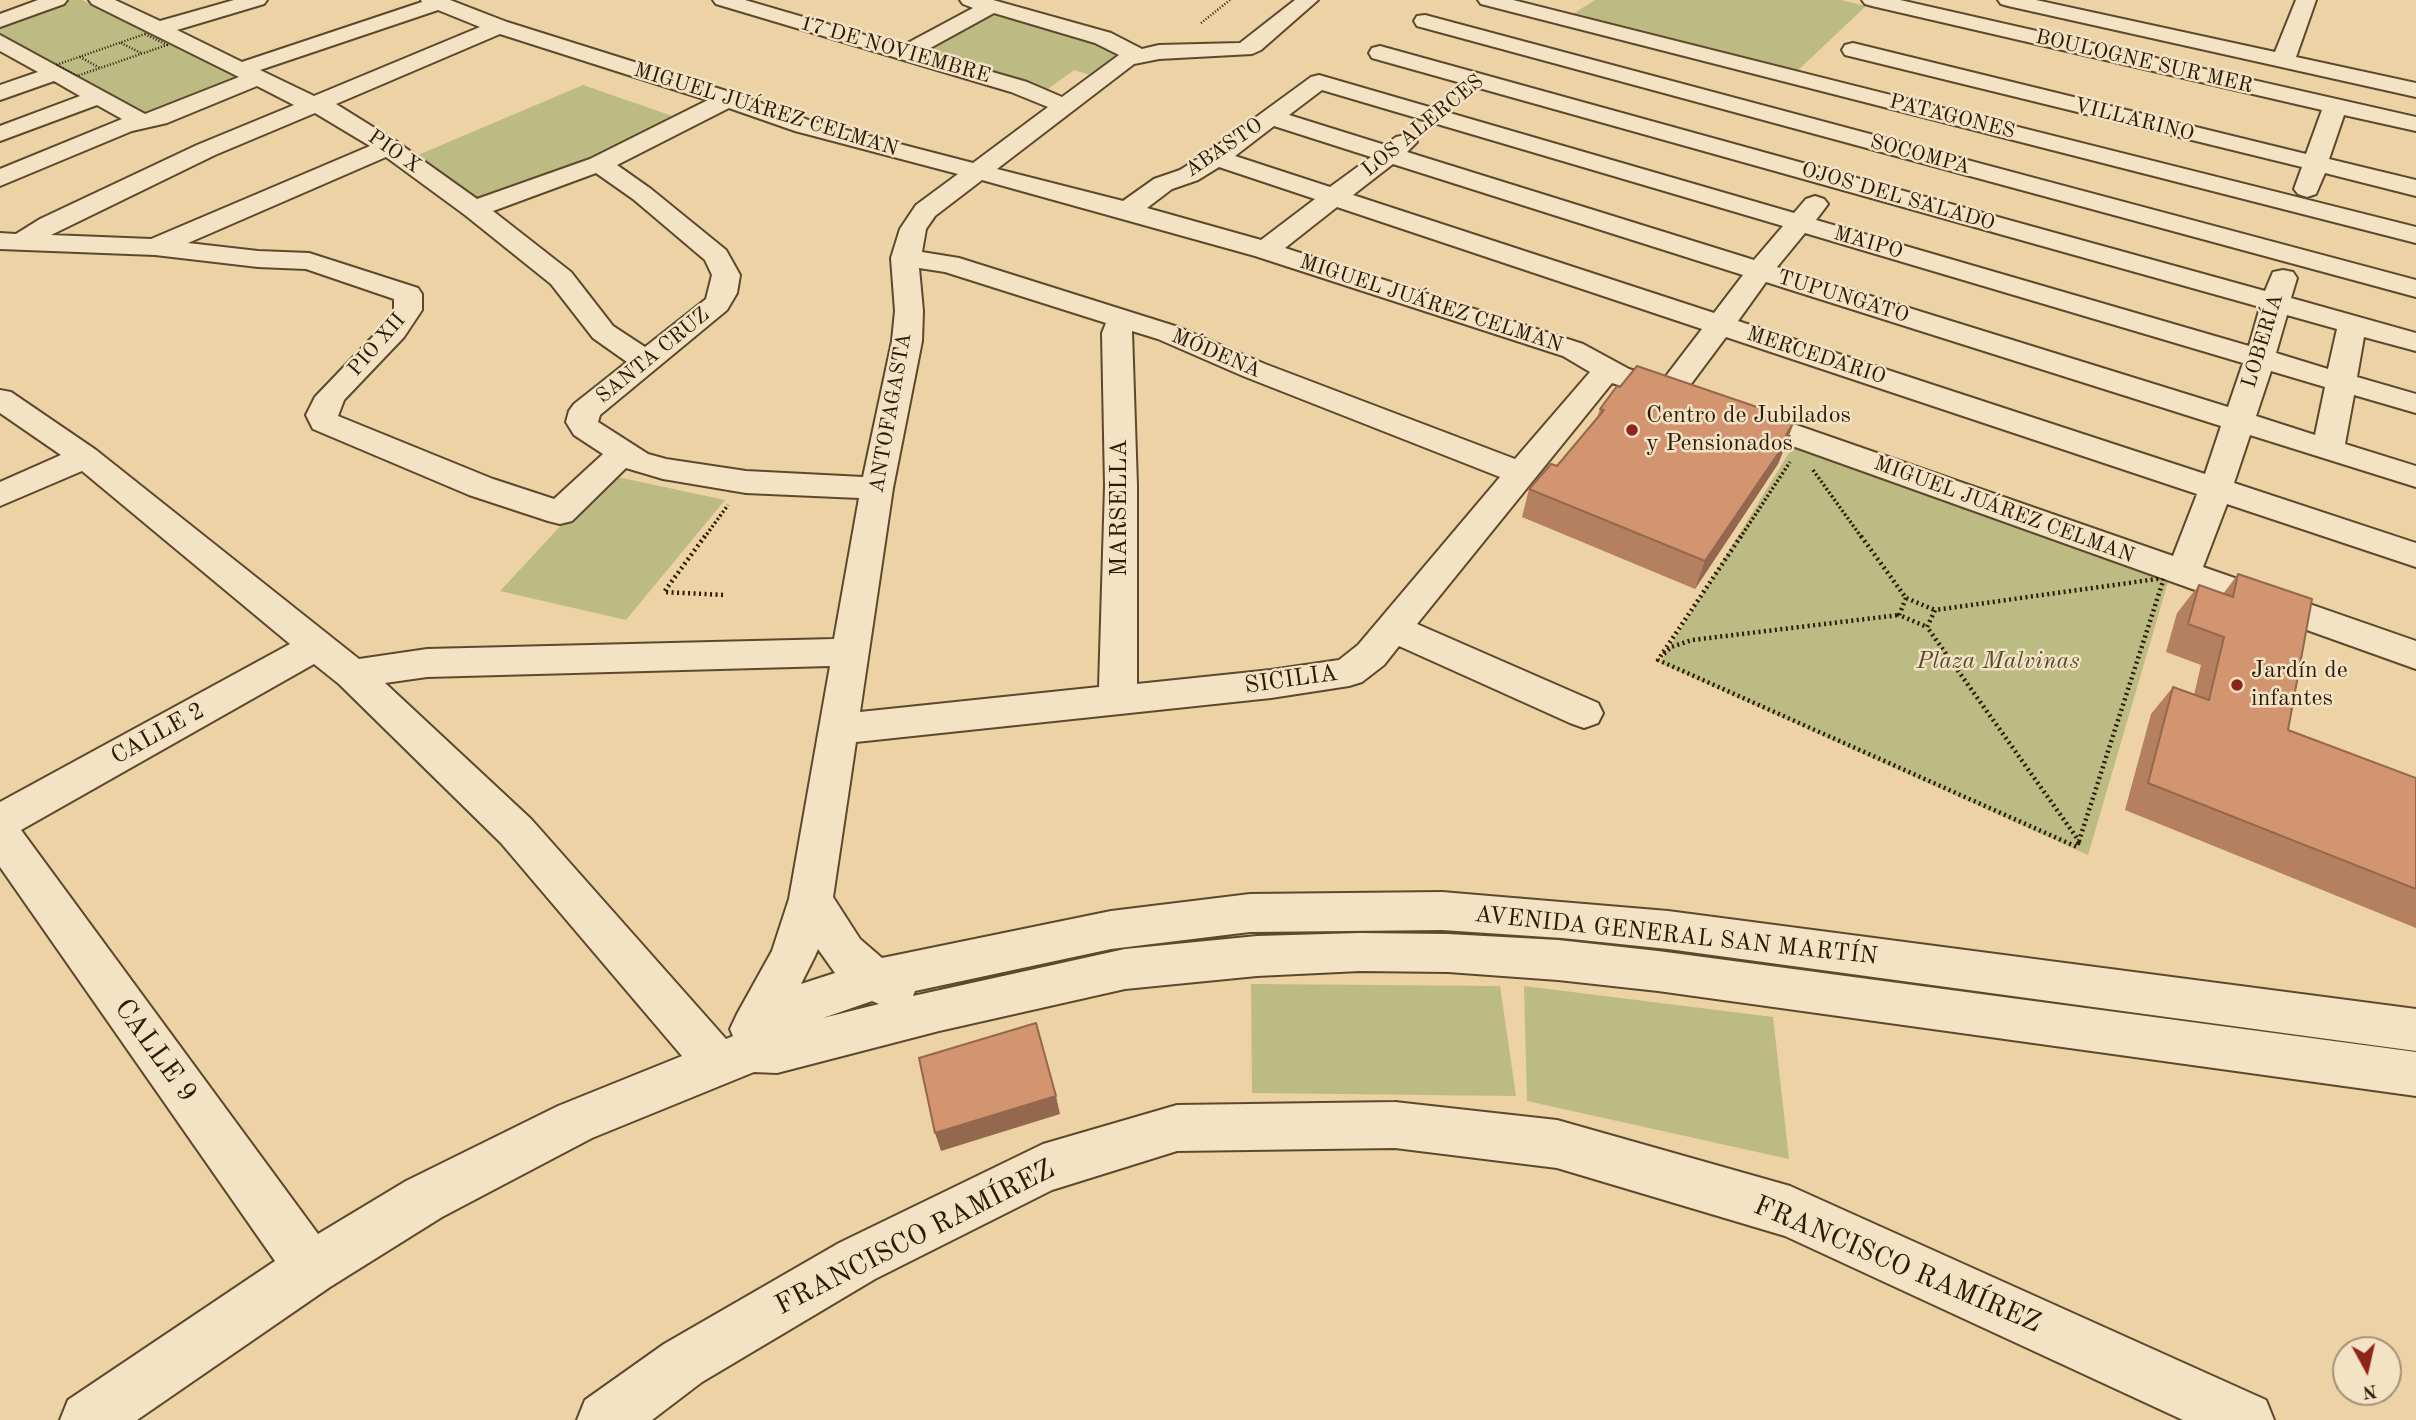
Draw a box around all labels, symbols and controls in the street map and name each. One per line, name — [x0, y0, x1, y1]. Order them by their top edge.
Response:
street label: 17 DE NOVIEMBRE — [797, 11, 993, 89]
street label: BOULOGNE SUR MER — [2033, 25, 2255, 99]
street label: MIGUEL JUÁREZ CELMAN — [631, 58, 901, 162]
street label: LOS ALERCES — [1357, 69, 1489, 183]
street label: PATAGONES — [1886, 89, 2018, 145]
street label: VILLARINO — [2071, 93, 2197, 147]
street label: ABASTO — [1180, 113, 1268, 183]
street label: PIO X — [363, 125, 425, 179]
street label: SOCOMPA — [1867, 130, 1973, 180]
street label: OJOS DEL SALADO — [1798, 157, 1998, 237]
street label: MAIPO — [1830, 221, 1906, 265]
street label: MIGUEL JUÁREZ CELMAN — [1296, 250, 1566, 358]
street label: TUPUNGATO — [1774, 265, 1912, 329]
street label: LOBERÍA — [2237, 291, 2289, 391]
street label: SANTA CRUZ — [591, 303, 715, 409]
street label: PIO XII — [343, 308, 411, 382]
street label: MERCEDARIO — [1743, 322, 1889, 390]
street label: MÓDENA — [1167, 324, 1265, 384]
street label: ANTOFAGASTA — [865, 331, 917, 495]
place label: Centro de Jubilados y Pensionados — [1646, 402, 1851, 458]
marker: Centro de Jubilados y Pensionados — [1624, 422, 1640, 438]
street label: MARSELLA — [1106, 439, 1134, 577]
street label: MIGUEL JUÁREZ CELMAN — [1870, 451, 2138, 569]
park label: Plaza Malvinas — [1917, 648, 2079, 676]
place label: Jardín de infantes — [2251, 657, 2348, 713]
street label: SICILIA — [1243, 659, 1339, 701]
marker: Jardín de infantes — [2229, 677, 2245, 693]
street label: CALLE 2 — [106, 697, 210, 771]
street label: AVENIDA GENERAL SAN MARTÍN — [1473, 900, 1879, 972]
street label: CALLE 9 — [106, 993, 204, 1109]
street label: FRANCISCO RAMÍREZ — [770, 1153, 1060, 1323]
street label: FRANCISCO RAMÍREZ — [1748, 1189, 2046, 1341]
north arrow — [2332, 1336, 2402, 1406]
text: N — [2361, 1380, 2378, 1401]

